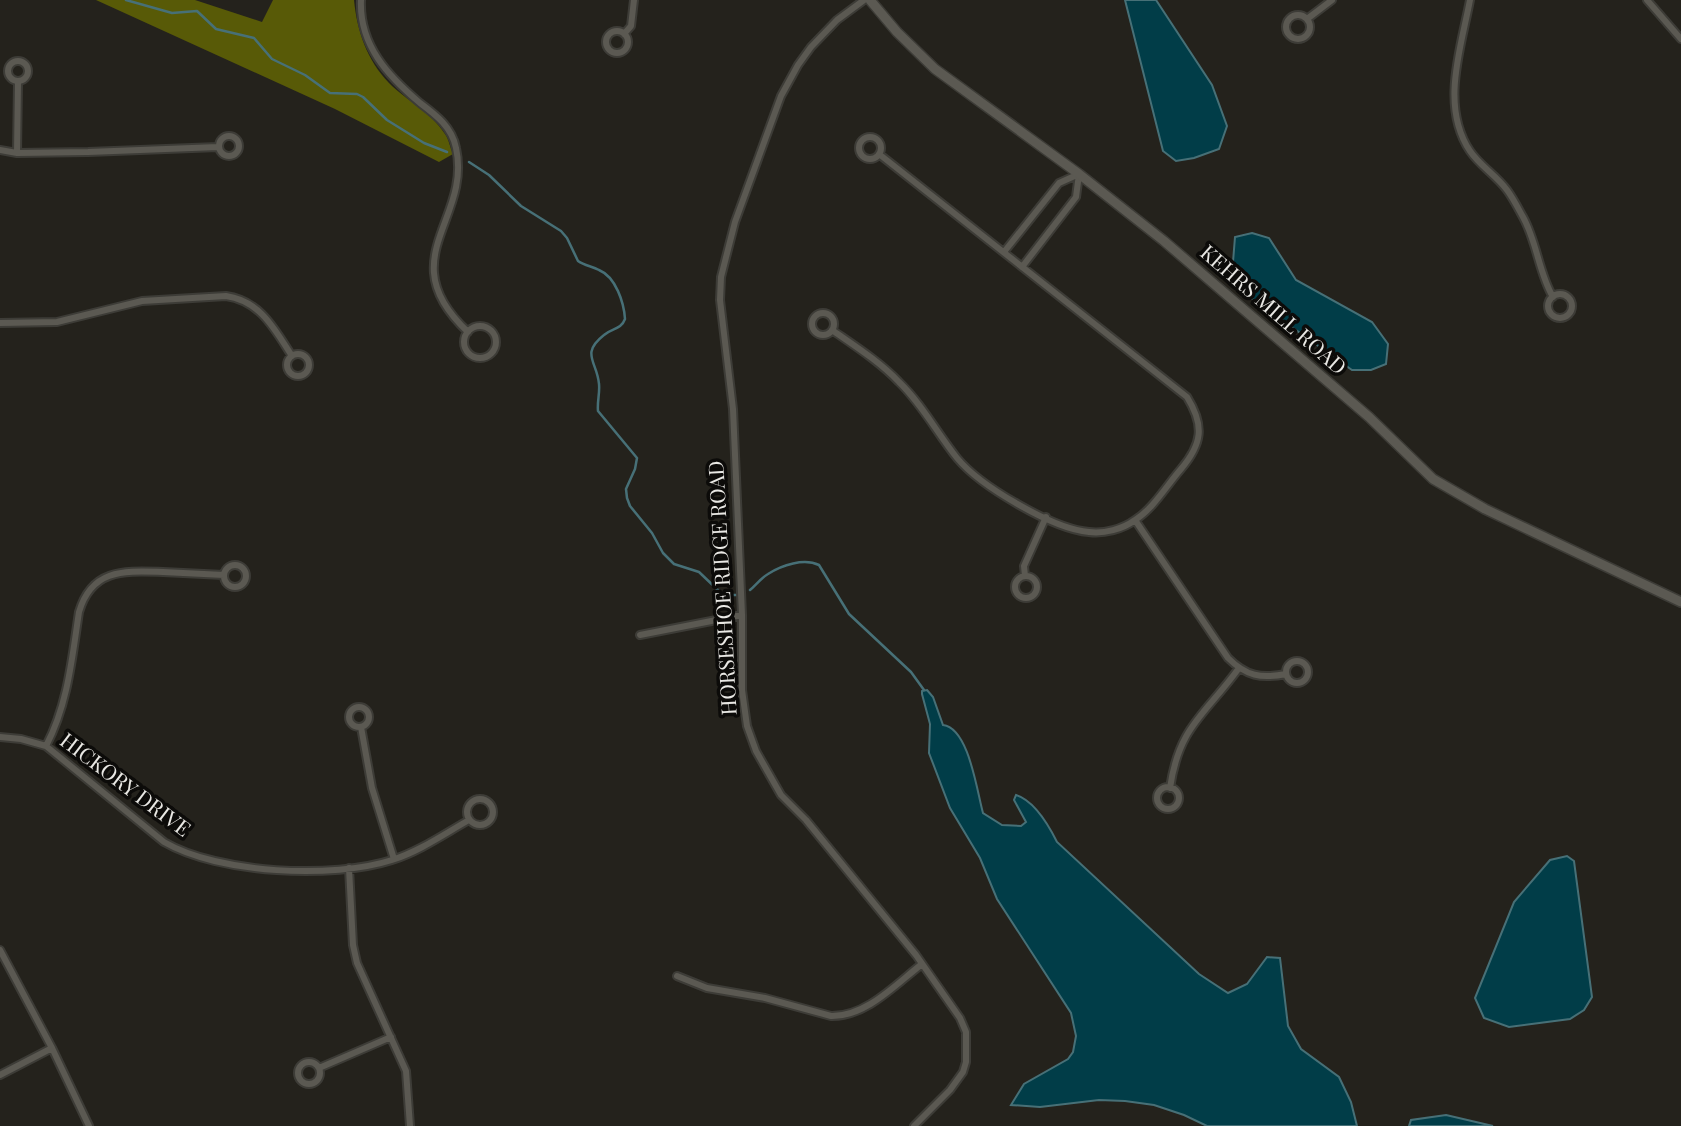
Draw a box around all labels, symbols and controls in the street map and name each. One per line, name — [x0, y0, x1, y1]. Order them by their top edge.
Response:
street label: KEHRS MILL ROAD — [1195, 237, 1353, 380]
street label: HORSESHOE RIDGE ROAD — [700, 460, 742, 716]
street label: HICKORY DRIVE — [55, 725, 197, 842]

